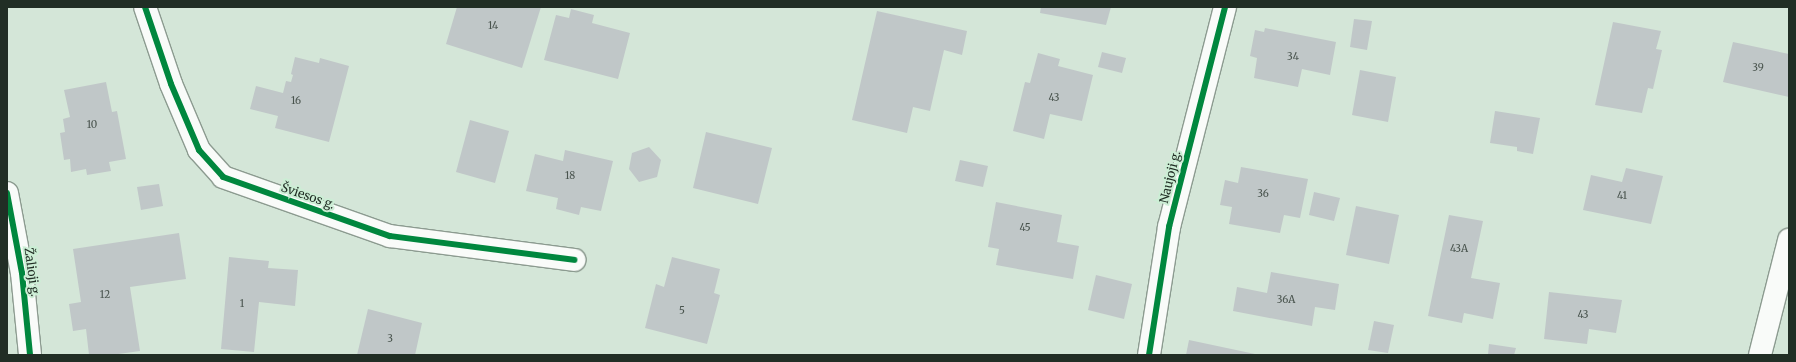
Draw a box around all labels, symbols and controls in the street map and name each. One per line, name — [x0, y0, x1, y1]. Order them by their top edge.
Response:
house number: 14 — [488, 20, 498, 32]
house number: 34 — [1287, 51, 1299, 63]
house number: 39 — [1752, 62, 1764, 74]
house number: 43 — [1048, 92, 1060, 104]
house number: 16 — [291, 95, 301, 107]
house number: 10 — [87, 119, 97, 131]
street label: Naujoji g. — [1157, 149, 1183, 205]
house number: 18 — [565, 170, 575, 182]
street label: Šviesos g. — [279, 180, 337, 212]
house number: 36 — [1257, 188, 1269, 200]
house number: 41 — [1617, 190, 1627, 202]
house number: 45 — [1019, 222, 1031, 234]
house number: 43A — [1450, 243, 1468, 255]
street label: Žalioji g. — [21, 247, 43, 297]
house number: 12 — [100, 289, 110, 301]
house number: 36A — [1277, 294, 1295, 306]
house number: 1 — [240, 298, 244, 310]
house number: 5 — [679, 305, 685, 317]
house number: 43 — [1577, 309, 1589, 321]
house number: 3 — [387, 333, 393, 345]

